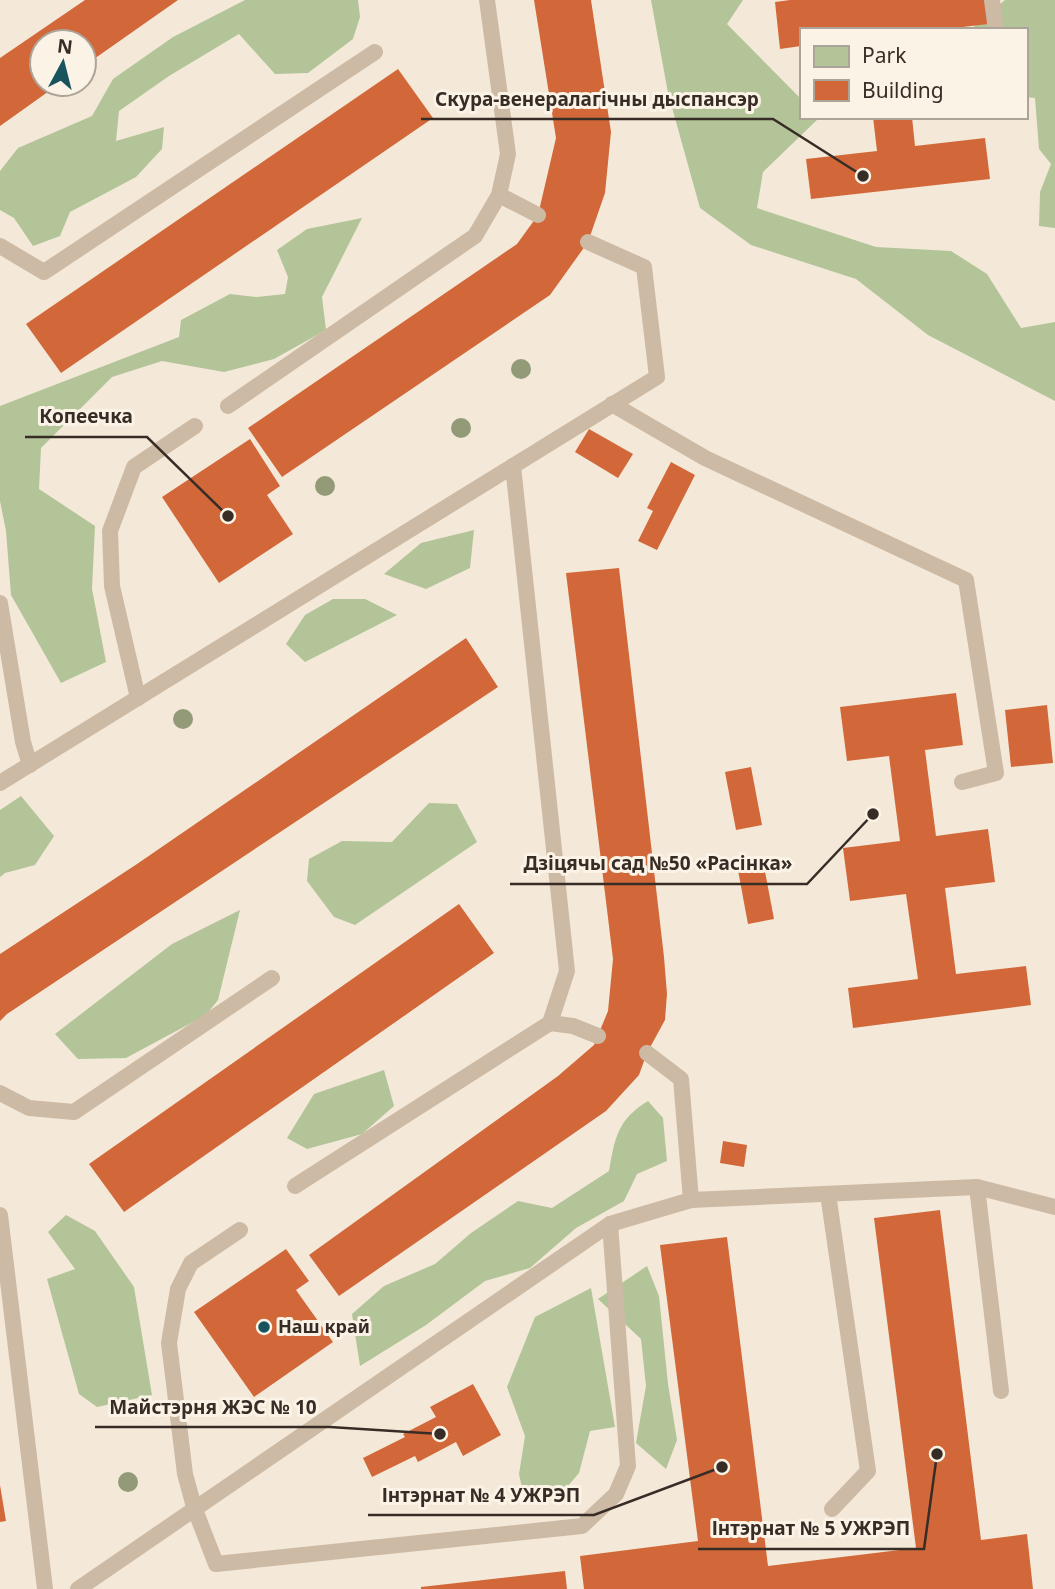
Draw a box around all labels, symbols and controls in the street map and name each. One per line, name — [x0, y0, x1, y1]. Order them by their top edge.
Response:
north arrow — [28, 28, 98, 98]
legend — [800, 28, 1027, 119]
text: N — [56, 32, 74, 60]
text: Park — [862, 41, 907, 69]
text: Building — [862, 76, 944, 104]
callout: Скура-венералагічны дыспансэр — [421, 79, 773, 119]
text: Скура-венералагічны дыспансэр — [435, 86, 759, 112]
callout: Копеечка — [25, 397, 147, 437]
text: Копеечка — [39, 403, 133, 429]
callout: Дзіцячы сад №50 «Расінка» — [510, 844, 807, 884]
text: Дзіцячы сад №50 «Расінка» — [524, 850, 792, 876]
place label: Наш край — [278, 1314, 370, 1338]
marker: Наш край — [256, 1319, 272, 1335]
callout: Майстэрня ЖЭС № 10 — [95, 1387, 330, 1427]
text: Майстэрня ЖЭС № 10 — [109, 1394, 317, 1420]
callout: Інтэрнат № 4 УЖРЭП — [368, 1475, 594, 1515]
text: Інтэрнат № 4 УЖРЭП — [382, 1482, 580, 1508]
callout: Інтэрнат № 5 УЖРЭП — [698, 1509, 924, 1549]
text: Інтэрнат № 5 УЖРЭП — [712, 1515, 910, 1541]

